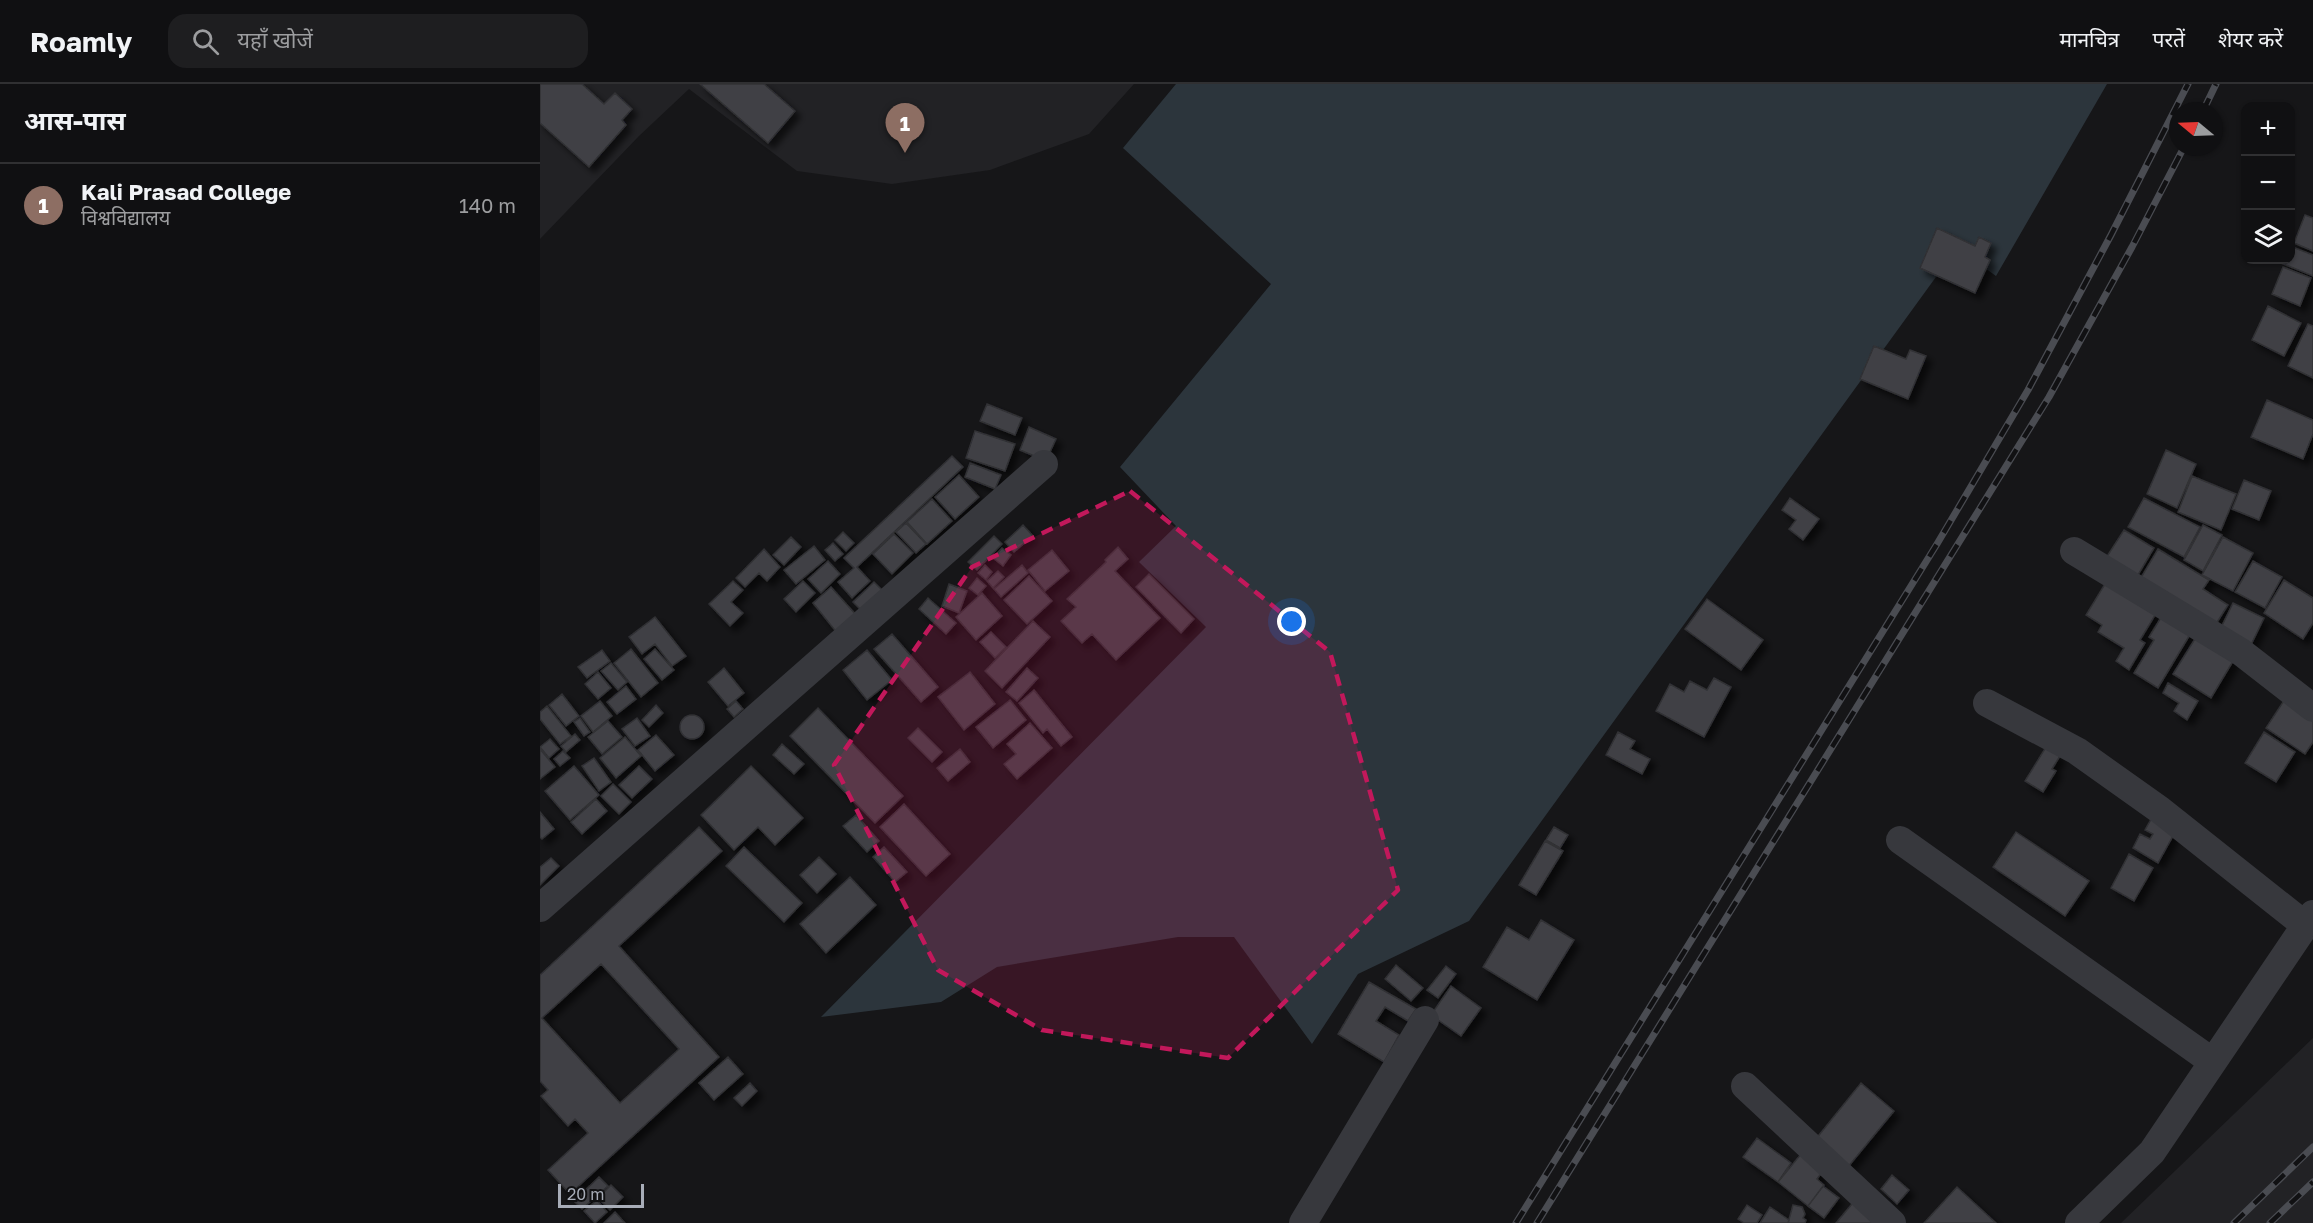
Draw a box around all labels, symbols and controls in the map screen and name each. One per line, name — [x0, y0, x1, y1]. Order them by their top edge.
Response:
search box — [168, 14, 588, 68]
text: Roamly — [30, 25, 132, 58]
icon: search — [189, 25, 222, 58]
text: यहाँ खोजें — [237, 26, 313, 53]
text: मानचित्र — [2059, 26, 2119, 52]
text: परतें — [2152, 26, 2185, 52]
text: शेयर करें — [2218, 26, 2283, 52]
north arrow — [2169, 102, 2223, 156]
map controls — [2241, 102, 2295, 264]
button: + — [2241, 102, 2295, 156]
pin: 1 — [886, 104, 925, 153]
text: आस-पास — [24, 105, 126, 136]
button: − — [2241, 156, 2295, 210]
text: Kali Prasad College — [81, 178, 291, 205]
text: 1 — [38, 193, 49, 217]
text: 140 m — [459, 193, 516, 217]
text: विश्वविद्यालय — [81, 205, 170, 229]
button: layers — [2241, 210, 2295, 264]
your location — [1277, 607, 1306, 636]
scale bar — [558, 1181, 644, 1208]
text: 20 m — [567, 1184, 604, 1204]

